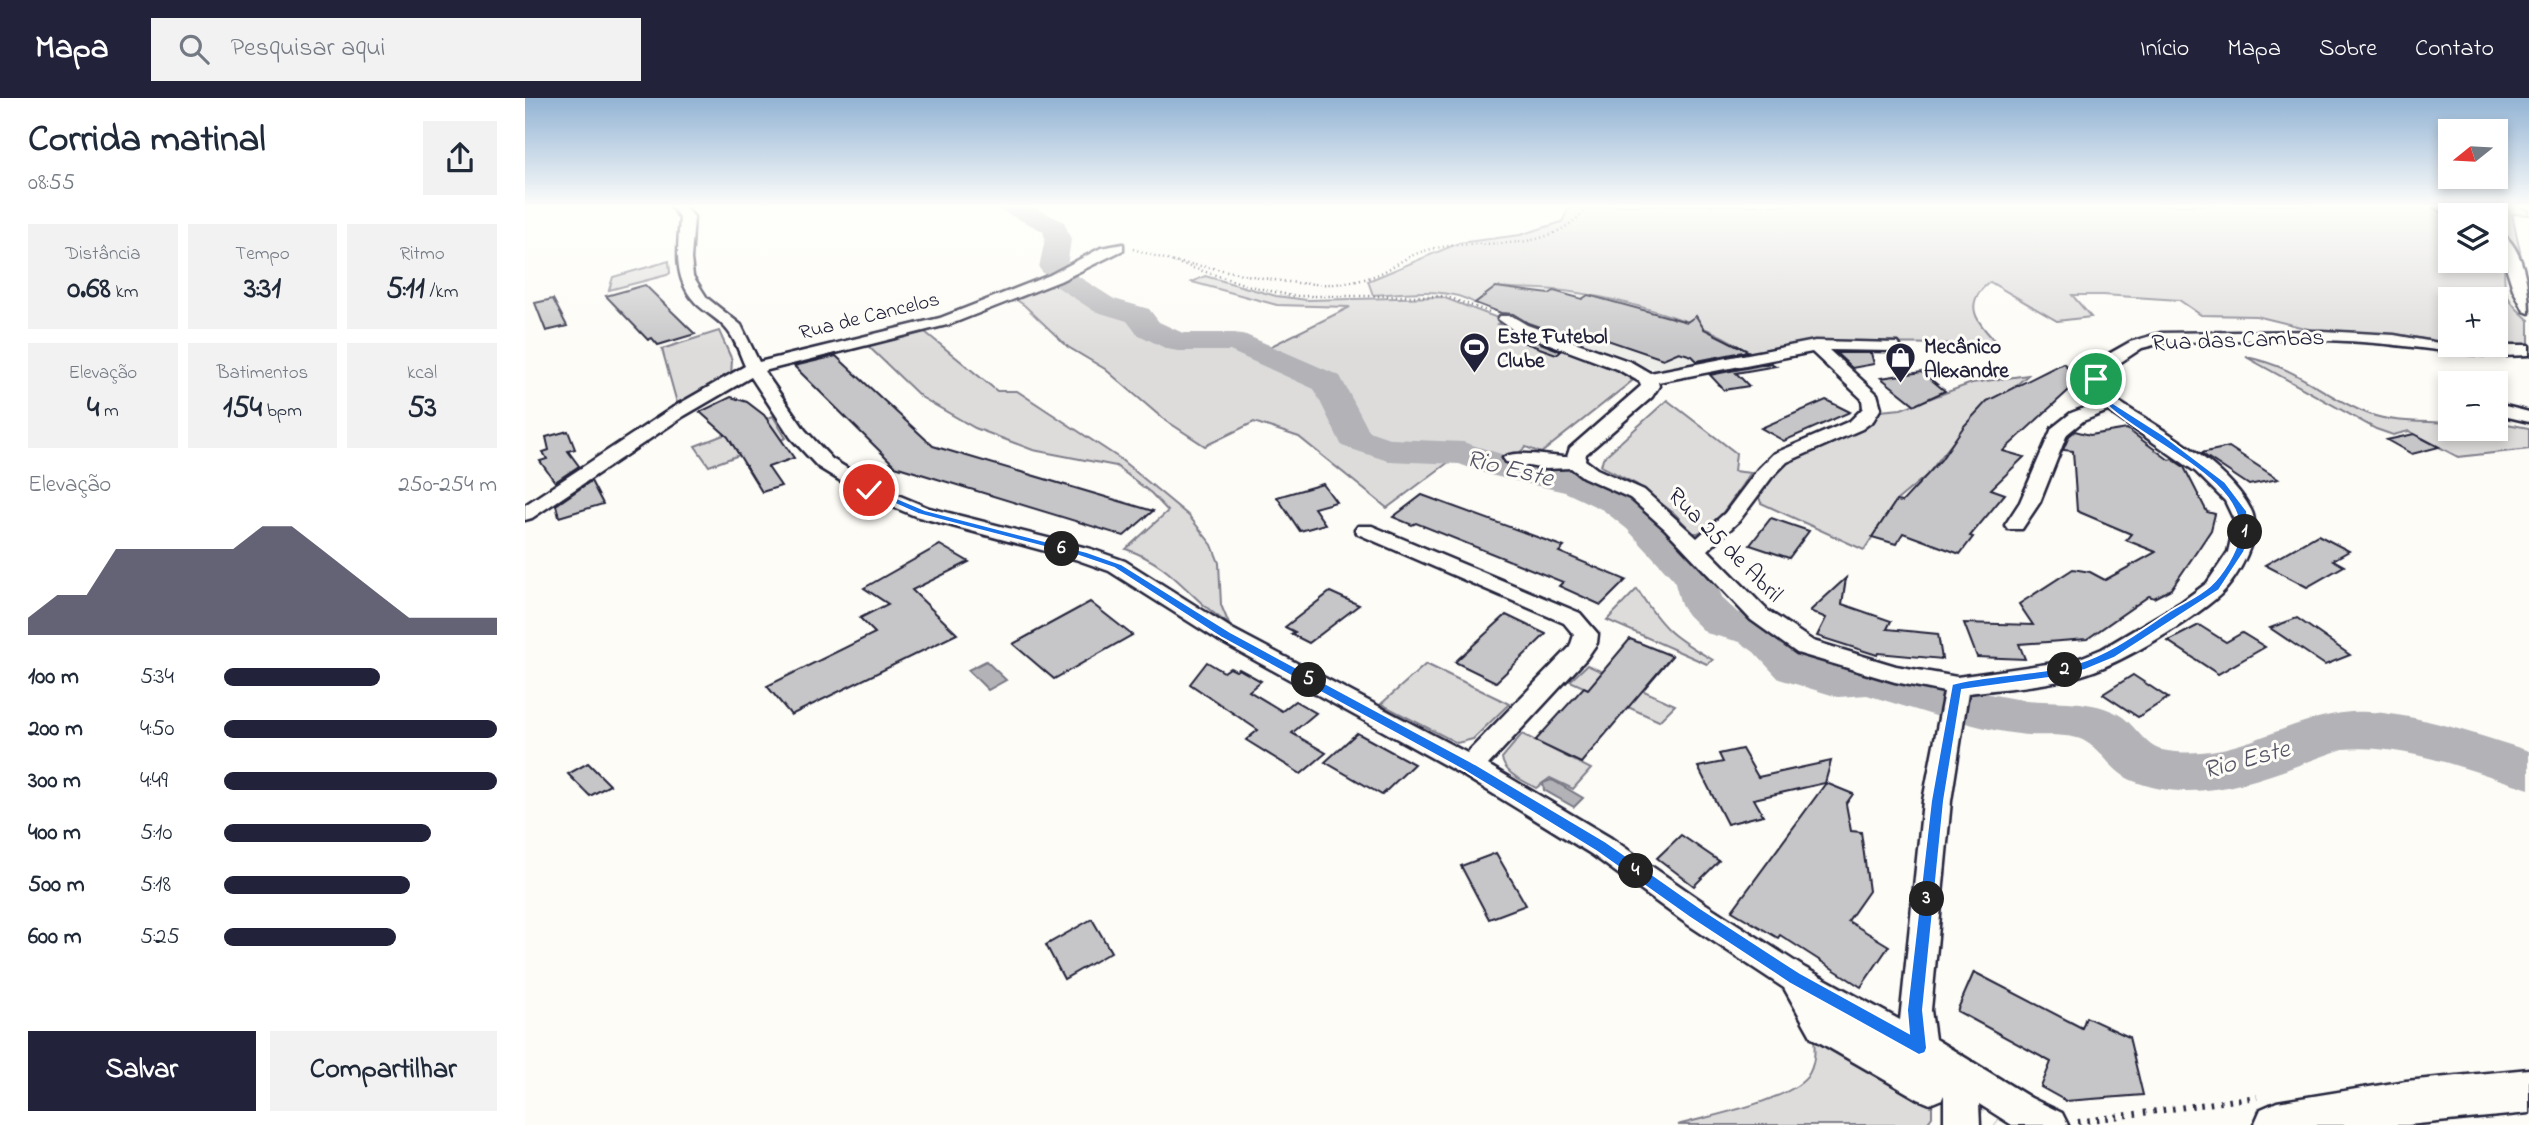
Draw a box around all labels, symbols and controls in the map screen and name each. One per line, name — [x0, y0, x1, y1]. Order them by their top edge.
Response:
search box — [151, 18, 641, 81]
text: Mapa — [35, 25, 109, 73]
icon: search — [175, 30, 213, 68]
text: Pesquisar aqui — [231, 30, 385, 68]
text: Início — [2140, 32, 2189, 67]
text: Mapa — [2227, 32, 2281, 67]
text: Sobre — [2319, 32, 2377, 67]
text: Contato — [2415, 32, 2494, 67]
text: Corrida matinal — [28, 113, 266, 169]
north arrow — [2438, 119, 2508, 189]
map controls — [2438, 119, 2508, 441]
button: share — [423, 121, 497, 195]
text: 08:55 — [28, 167, 75, 200]
button: layers — [2438, 203, 2508, 273]
text: Distância — [65, 241, 140, 268]
text: Tempo — [235, 241, 290, 268]
text: Ritmo — [400, 241, 445, 268]
text: 0.68 — [67, 268, 111, 312]
text: 3:31 — [244, 268, 281, 312]
text: 5:11 — [386, 268, 425, 312]
text: km — [111, 279, 139, 306]
text: /km — [425, 279, 458, 306]
street label: Rua de Cancelos — [796, 285, 943, 349]
button: + — [2438, 287, 2508, 357]
street label: Rua das Cambas — [2151, 321, 2325, 362]
place label: Este Futebol Clube — [1497, 323, 1608, 377]
sports icon: Este Futebol Clube — [1457, 331, 1491, 375]
place label: Mecânico Alexandre — [1924, 333, 2009, 387]
shop icon: Mecânico Alexandre — [1884, 341, 1918, 385]
pin — [2066, 349, 2126, 409]
text: Elevação — [68, 360, 137, 387]
text: Batimentos — [217, 360, 308, 387]
text: kcal — [407, 360, 437, 387]
icon: arrive — [2077, 360, 2115, 398]
button: − — [2438, 371, 2508, 441]
text: 4 — [87, 387, 99, 431]
text: 154 — [223, 387, 262, 431]
text: 53 — [407, 387, 437, 431]
text: m — [99, 398, 119, 425]
text: bpm — [262, 398, 302, 425]
water label: Rio Este — [1462, 441, 1558, 499]
pin — [839, 460, 899, 520]
text: Elevação — [28, 469, 111, 502]
text: 250–254 m — [398, 469, 497, 502]
icon: check — [850, 471, 888, 509]
street label: Rua 25 de Abril — [1658, 480, 1790, 612]
pin: 1 — [2227, 514, 2263, 550]
text: 1 — [2241, 518, 2248, 545]
pin: 6 — [1045, 532, 1079, 566]
text: 6 — [1057, 535, 1066, 562]
pin: 2 — [2047, 652, 2083, 688]
text: 2 — [2060, 656, 2069, 683]
text: 100 m — [28, 661, 79, 694]
text: 5:34 — [140, 661, 174, 694]
pin: 5 — [1291, 662, 1327, 698]
text: 5 — [1303, 666, 1314, 693]
text: 200 m — [28, 713, 83, 746]
text: 4:50 — [140, 713, 175, 746]
water label: Rio Este — [2199, 731, 2296, 791]
text: 300 m — [28, 765, 81, 798]
text: 4:49 — [140, 765, 168, 798]
text: 400 m — [28, 817, 81, 850]
text: 5:10 — [140, 817, 172, 850]
pin: 4 — [1619, 854, 1653, 888]
text: 4 — [1632, 857, 1639, 884]
text: 500 m — [28, 869, 85, 902]
text: 5:18 — [140, 869, 171, 902]
pin: 3 — [1909, 882, 1945, 916]
text: 3 — [1923, 885, 1930, 912]
text: 600 m — [28, 921, 82, 954]
text: 5:25 — [140, 921, 180, 954]
button: Salvar — [28, 1031, 256, 1111]
button: Compartilhar — [270, 1031, 497, 1111]

